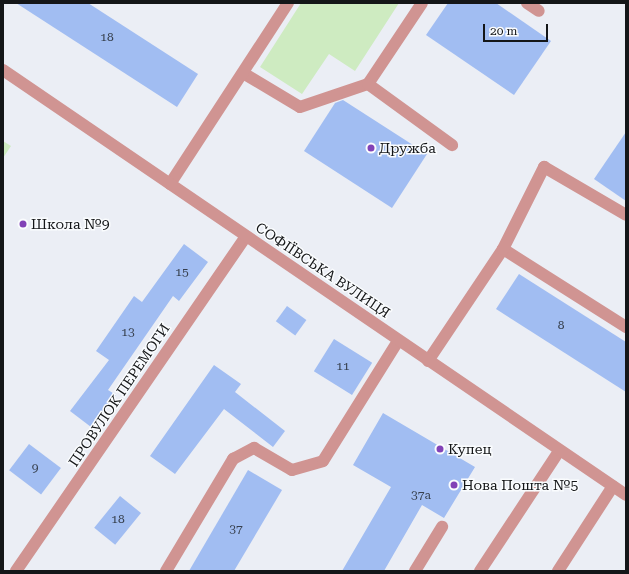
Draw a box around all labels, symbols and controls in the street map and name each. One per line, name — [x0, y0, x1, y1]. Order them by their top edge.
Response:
scale bar — [485, 16, 550, 42]
text: 20 m — [490, 24, 517, 38]
house number: 18 — [100, 31, 114, 45]
place label: Дружба — [379, 140, 436, 156]
marker: Дружба — [366, 143, 376, 153]
place label: Школа №9 — [31, 216, 110, 232]
marker: Школа №9 — [18, 219, 28, 229]
street label: СОФІЇВСЬКА ВУЛИЦЯ — [253, 219, 393, 321]
house number: 15 — [175, 266, 189, 280]
house number: 8 — [558, 319, 564, 333]
street label: ПРОВУЛОК ПЕРЕМОГИ — [65, 320, 173, 470]
house number: 13 — [121, 326, 135, 340]
house number: 11 — [336, 360, 350, 374]
place label: Купец — [448, 441, 491, 457]
marker: Купец — [435, 444, 445, 454]
house number: 9 — [32, 462, 38, 476]
place label: Нова Пошта №5 — [462, 477, 578, 493]
marker: Нова Пошта №5 — [449, 480, 459, 490]
house number: 37а — [411, 489, 431, 503]
house number: 18 — [111, 513, 125, 527]
house number: 37 — [229, 523, 243, 537]

